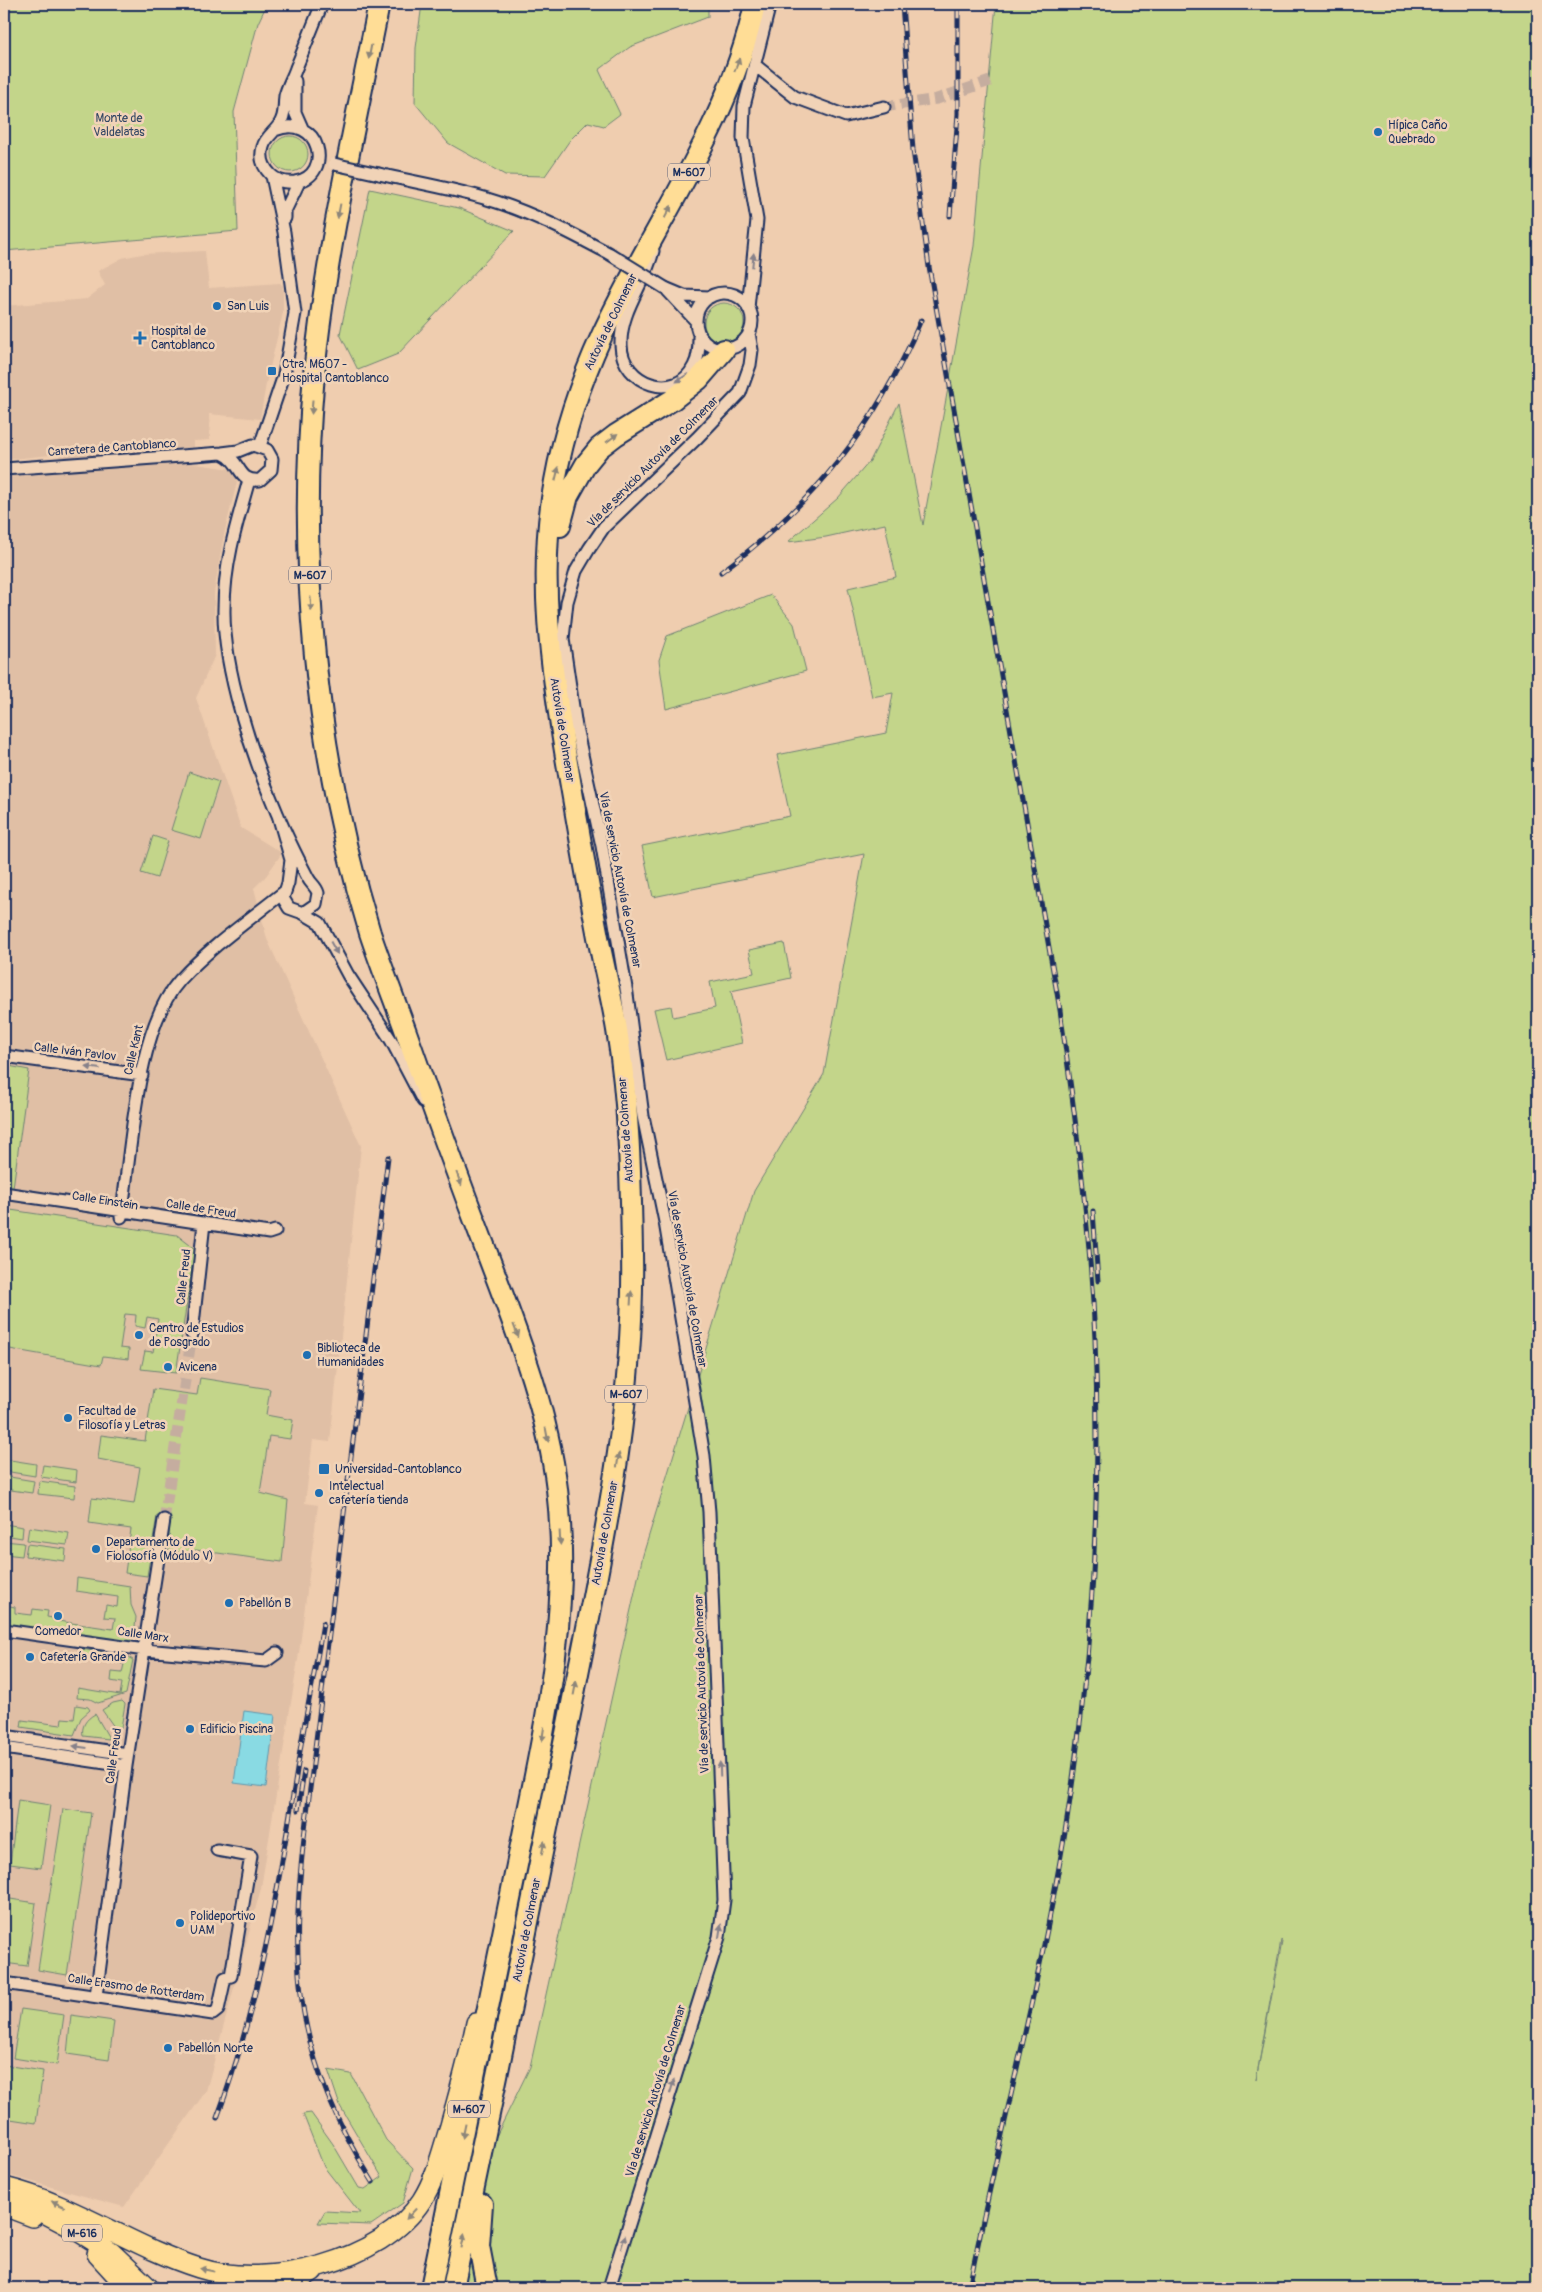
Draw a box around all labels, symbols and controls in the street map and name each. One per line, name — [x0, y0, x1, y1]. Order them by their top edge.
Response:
one-way arrow — [365, 44, 373, 60]
one-way arrow — [733, 57, 741, 72]
park label: Monte de Valdelatas — [93, 111, 145, 140]
place label: Hípica Caño Quebrado — [1388, 118, 1448, 147]
marker: Hípica Caño Quebrado — [1372, 126, 1384, 138]
road number: M-607 — [668, 163, 710, 180]
one-way arrow — [335, 204, 343, 219]
one-way arrow — [664, 204, 672, 219]
one-way arrow — [749, 251, 757, 267]
street label: Autovía de Colmenar — [581, 271, 641, 373]
place label: San Luis — [227, 299, 270, 314]
marker: San Luis — [211, 300, 223, 312]
place label: Hospital de Cantoblanco — [151, 324, 215, 353]
marker: Hospital de Cantoblanco — [133, 331, 147, 345]
place label: Ctra. M607 - Hospital Cantoblanco — [282, 357, 390, 386]
marker: Ctra. M607 - Hospital Cantoblanco — [266, 365, 278, 377]
one-way arrow — [675, 373, 689, 383]
street label: Vía de servicio Autovía de Colmenar — [584, 393, 722, 531]
one-way arrow — [308, 399, 316, 415]
one-way arrow — [605, 433, 619, 443]
street label: Carretera de Cantoblanco — [47, 436, 177, 460]
one-way arrow — [553, 466, 561, 481]
road number: M-607 — [289, 566, 331, 584]
one-way arrow — [307, 596, 315, 612]
street label: Autovía de Colmenar — [546, 677, 578, 784]
street label: Vía de servicio Autovía de Colmenar — [596, 791, 645, 970]
one-way arrow — [330, 941, 338, 956]
street label: Calle Kant — [121, 1023, 147, 1077]
street label: Calle Iván Pavlov — [33, 1040, 117, 1064]
one-way arrow — [85, 1064, 101, 1072]
street label: Autovía de Colmenar — [615, 1076, 637, 1183]
one-way arrow — [455, 1171, 463, 1186]
street label: Calle Einstein — [71, 1188, 139, 1214]
street label: Vía de servicio Autovía de Colmenar — [664, 1189, 710, 1369]
street label: Calle de Freud — [165, 1196, 237, 1222]
street label: Calle Freud — [174, 1248, 194, 1306]
one-way arrow — [627, 1290, 635, 1306]
place label: Centro de Estudios de Posgrado — [149, 1321, 244, 1350]
one-way arrow — [512, 1324, 520, 1339]
marker: Centro de Estudios de Posgrado — [133, 1329, 145, 1341]
place label: Biblioteca de Humanidades — [317, 1341, 384, 1370]
marker: Biblioteca de Humanidades — [301, 1349, 313, 1361]
place label: Avicena — [178, 1360, 217, 1375]
marker: Avicena — [162, 1361, 174, 1373]
road number: M-607 — [605, 1386, 647, 1402]
place label: Facultad de Filosofía y Letras — [78, 1404, 166, 1433]
marker: Facultad de Filosofía y Letras — [62, 1412, 74, 1424]
one-way arrow — [543, 1427, 551, 1443]
one-way arrow — [614, 1451, 622, 1467]
marker: Universidad-Cantoblanco — [317, 1462, 331, 1476]
place label: Universidad-Cantoblanco — [335, 1462, 462, 1477]
place label: Intelectual cafetería tienda — [329, 1479, 409, 1508]
street label: Autovía de Colmenar — [588, 1479, 622, 1586]
marker: Intelectual cafetería tienda — [313, 1487, 325, 1499]
one-way arrow — [556, 1531, 564, 1547]
place label: Departamento de Fiolosofía (Módulo V) — [106, 1535, 214, 1564]
marker: Departamento de Fiolosofía (Módulo V) — [90, 1543, 102, 1555]
street label: Vía de servicio Autovía de Colmenar — [691, 1593, 713, 1774]
place label: Pabellón B — [239, 1596, 291, 1611]
marker: Pabellón B — [223, 1597, 235, 1609]
marker: Comedor — [52, 1610, 64, 1622]
place label: Comedor — [35, 1624, 82, 1639]
street label: Calle Marx — [116, 1624, 170, 1646]
place label: Cafetería Grande — [40, 1650, 126, 1665]
marker: Cafetería Grande — [24, 1651, 36, 1663]
one-way arrow — [571, 1680, 579, 1696]
place label: Edificio Piscina — [200, 1722, 274, 1737]
marker: Edificio Piscina — [184, 1723, 196, 1735]
street label: Calle Freud — [103, 1727, 125, 1785]
one-way arrow — [539, 1727, 547, 1743]
one-way arrow — [72, 1743, 88, 1751]
one-way arrow — [715, 1761, 723, 1777]
one-way arrow — [540, 1839, 548, 1855]
street label: Autovía de Colmenar — [510, 1876, 545, 1983]
place label: Polideportivo UAM — [190, 1909, 256, 1938]
marker: Polideportivo UAM — [174, 1917, 186, 1929]
one-way arrow — [716, 1923, 724, 1939]
street label: Calle Erasmo de Rotterdam — [67, 1971, 206, 2005]
street label: Vía de servicio Autovía de Colmenar — [623, 2002, 690, 2179]
place label: Pabellón Norte — [178, 2041, 253, 2056]
marker: Pabellón Norte — [162, 2042, 174, 2054]
one-way arrow — [669, 2079, 676, 2094]
road number: M-607 — [448, 2100, 490, 2118]
one-way arrow — [460, 2123, 468, 2139]
one-way arrow — [51, 2200, 65, 2208]
one-way arrow — [405, 2207, 417, 2219]
road number: M-616 — [62, 2224, 102, 2242]
one-way arrow — [459, 2232, 467, 2248]
one-way arrow — [620, 2234, 628, 2249]
one-way arrow — [199, 2266, 214, 2274]

